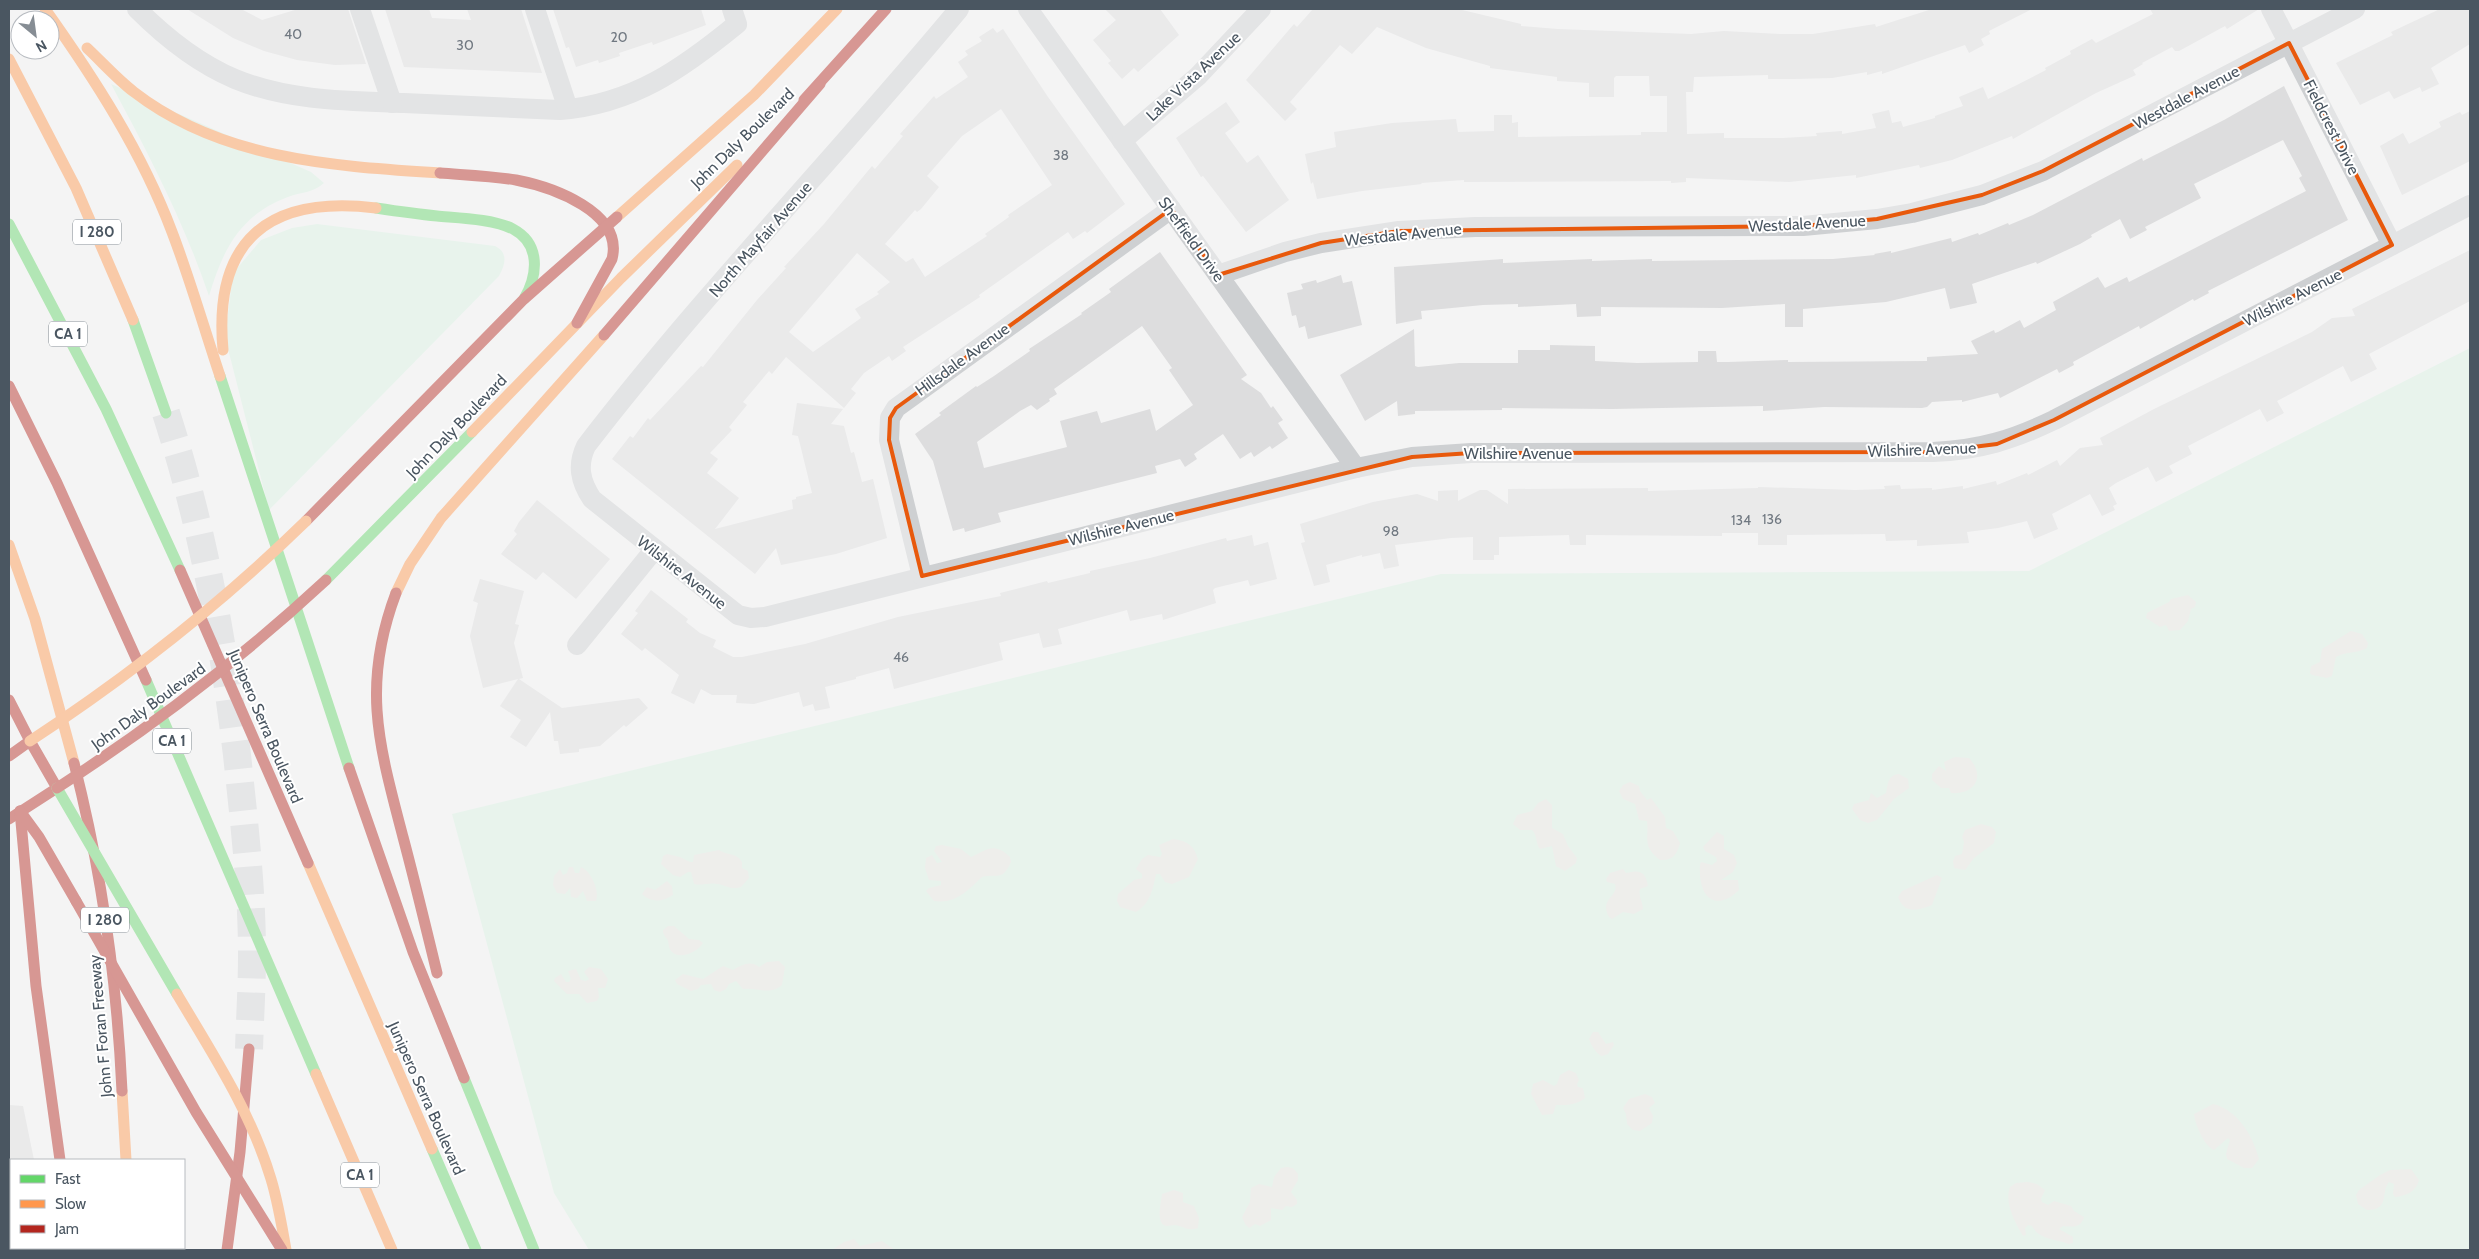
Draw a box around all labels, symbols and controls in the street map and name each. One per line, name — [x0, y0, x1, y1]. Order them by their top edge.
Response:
north arrow — [10, 10, 60, 60]
house number: 40 — [284, 25, 302, 43]
house number: 20 — [610, 28, 628, 46]
street label: Lake Vista Avenue — [1142, 28, 1245, 125]
text: N — [33, 36, 50, 57]
house number: 30 — [456, 36, 474, 54]
street label: Westdale Avenue — [2130, 61, 2243, 133]
street label: Fieldcrest Drive — [2299, 76, 2364, 178]
street label: John Daly Boulevard — [686, 84, 798, 193]
house number: 38 — [1053, 146, 1069, 164]
street label: North Mayfair Avenue — [705, 178, 816, 301]
street label: Sheffield Drive — [1154, 193, 1229, 285]
street label: Westdale Avenue — [1748, 211, 1866, 236]
street label: Westdale Avenue — [1344, 219, 1462, 250]
road number: I 280 — [73, 220, 121, 244]
street label: Wilshire Avenue — [2240, 264, 2345, 330]
street label: Hillsdale Avenue — [912, 319, 1013, 400]
road number: CA 1 — [49, 322, 87, 346]
street label: John Daly Boulevard — [402, 371, 510, 483]
street label: Wilshire Avenue — [1868, 438, 1976, 461]
street label: Wilshire Avenue — [1464, 444, 1572, 463]
street label: Wilshire Avenue — [1066, 505, 1176, 550]
house number: 136 — [1762, 510, 1782, 528]
house number: 134 — [1731, 511, 1751, 529]
house number: 98 — [1383, 522, 1399, 540]
street label: Wilshire Avenue — [633, 532, 730, 613]
street label: Junipero Serra Boulevard — [224, 645, 307, 806]
house number: 46 — [893, 648, 909, 666]
street label: John Daly Boulevard — [87, 659, 209, 755]
road number: CA 1 — [153, 728, 191, 754]
road number: I 280 — [81, 908, 129, 932]
street label: John F Foran Freeway — [85, 954, 116, 1099]
street label: Junipero Serra Boulevard — [384, 1018, 469, 1178]
legend — [10, 1159, 185, 1249]
road number: CA 1 — [341, 1162, 379, 1188]
text: Fast — [55, 1170, 80, 1188]
text: Slow — [55, 1195, 86, 1213]
text: Jam — [54, 1220, 79, 1238]

